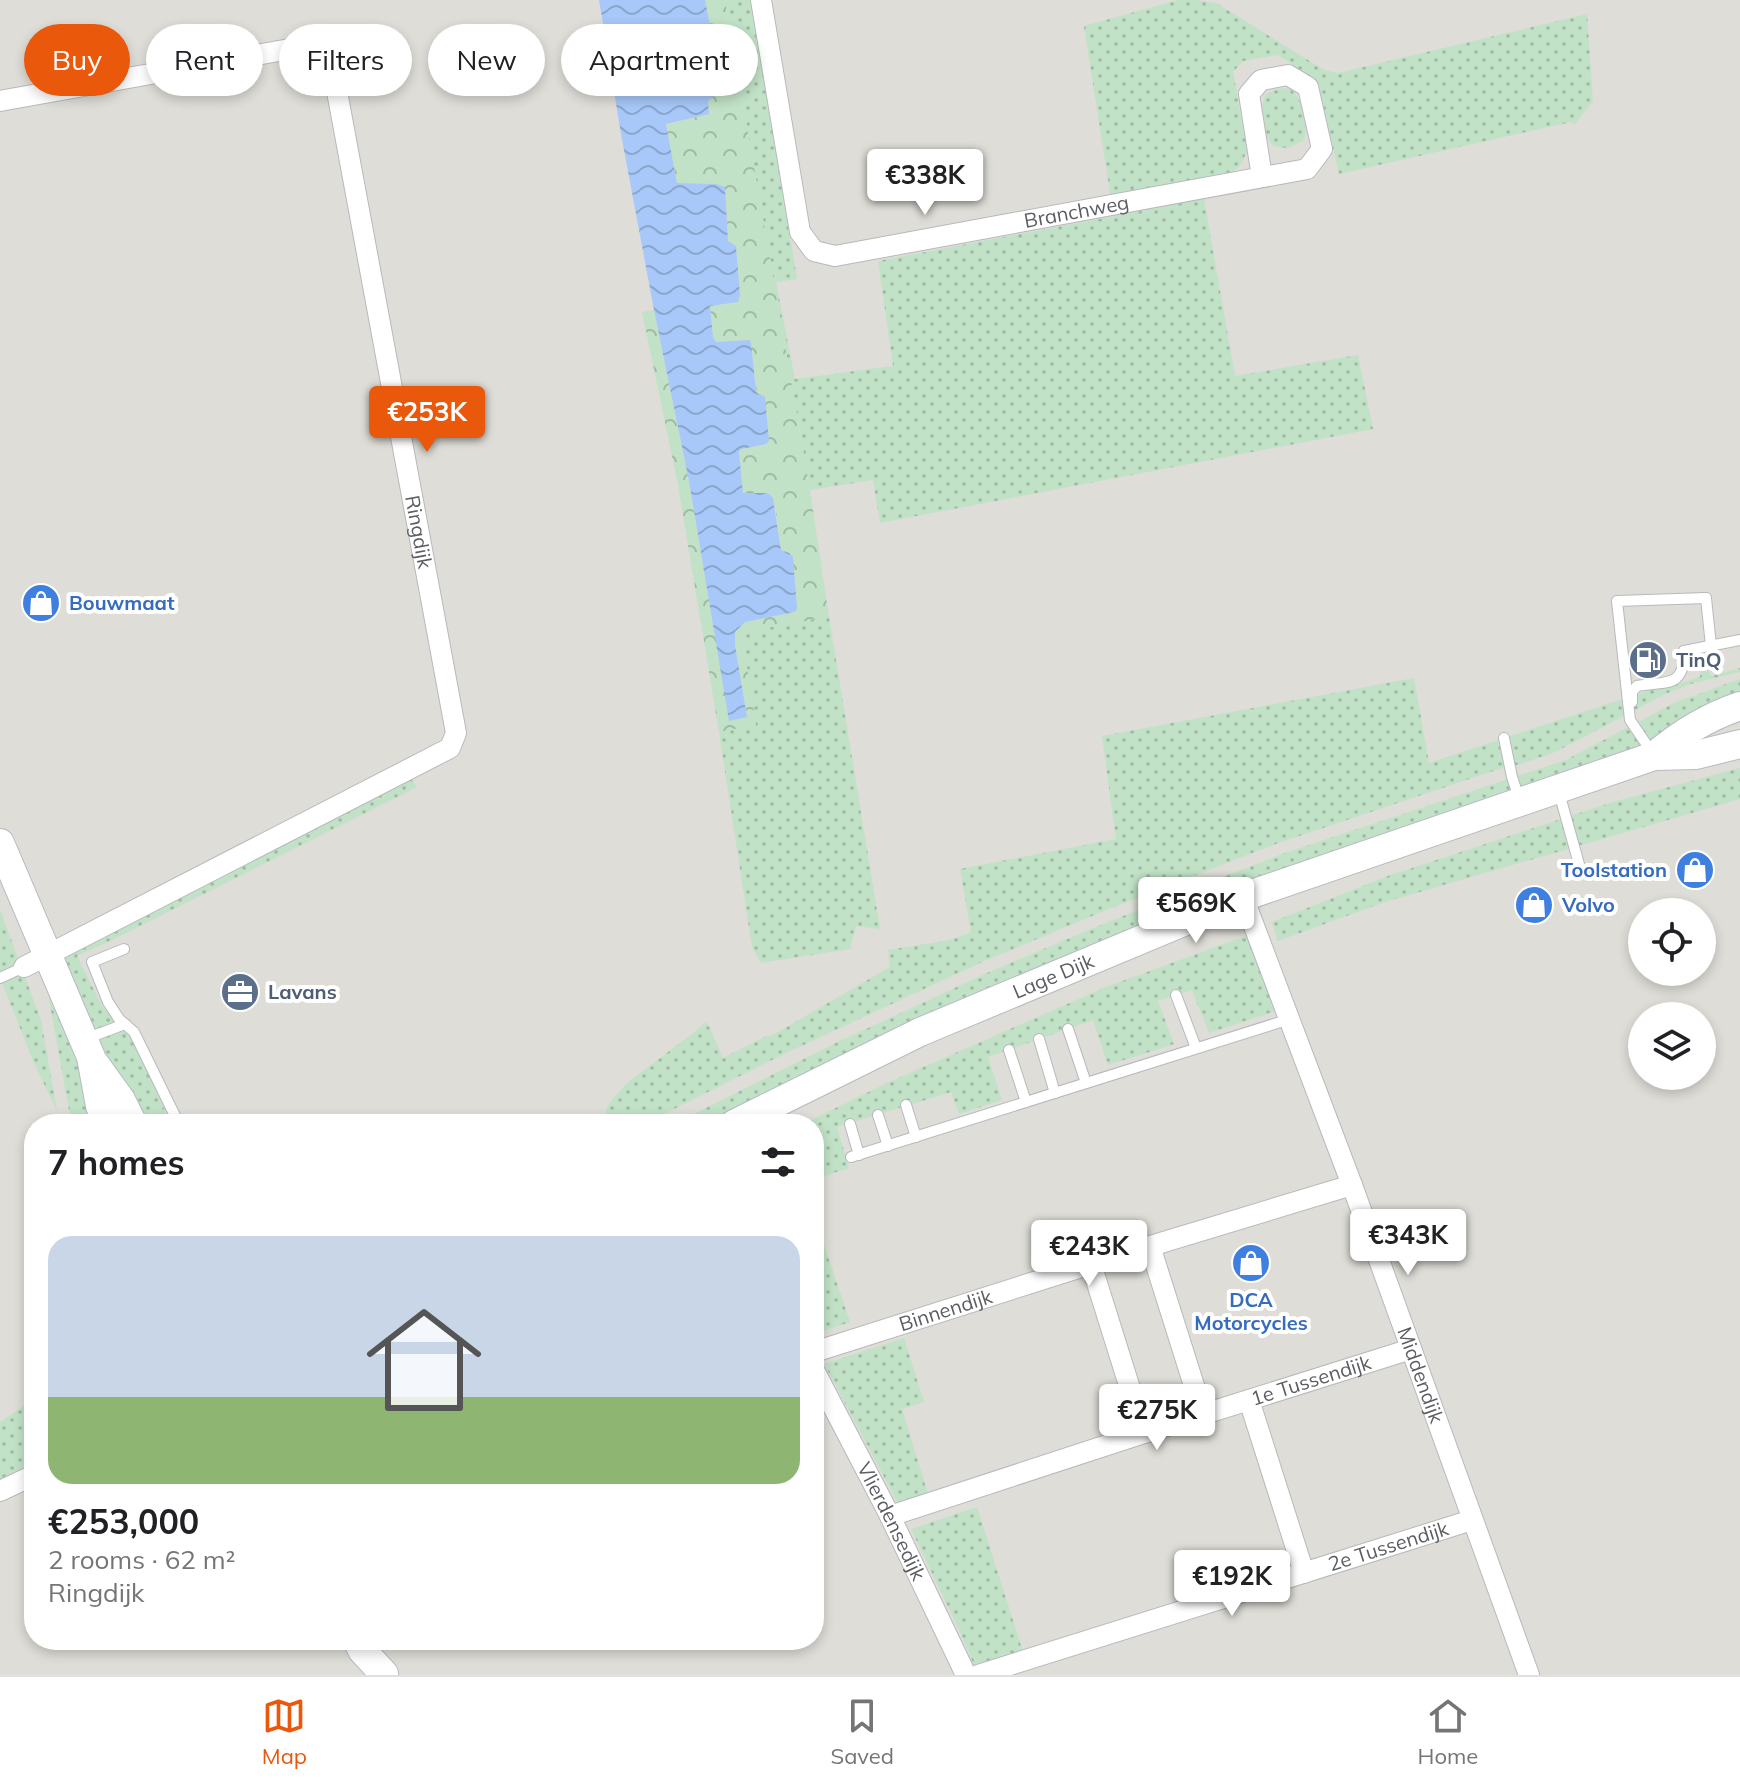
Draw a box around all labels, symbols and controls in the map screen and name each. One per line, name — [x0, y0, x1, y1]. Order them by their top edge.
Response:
chip: Buy — [24, 24, 130, 96]
chip: Rent — [146, 24, 263, 96]
chip: Filters — [279, 24, 412, 96]
chip: New — [428, 24, 545, 96]
chip: Apartment — [561, 24, 758, 96]
pin: €338K — [869, 149, 981, 217]
text: €338K — [885, 158, 965, 191]
street label: Branchweg — [1022, 189, 1131, 233]
pin: €253K — [371, 386, 483, 454]
text: €253K — [387, 395, 467, 428]
street label: Ringdijk — [400, 493, 438, 571]
shop icon: Bouwmaat — [20, 582, 62, 624]
place label: Bouwmaat — [69, 590, 175, 615]
fuel station icon: TinQ — [1627, 639, 1669, 681]
place label: TinQ — [1676, 647, 1721, 672]
shop icon: Toolstation — [1674, 849, 1716, 891]
place label: Toolstation — [1561, 857, 1667, 882]
pin: €569K — [1140, 877, 1252, 945]
shop icon: Volvo — [1513, 884, 1555, 926]
text: €569K — [1156, 886, 1236, 919]
place label: Volvo — [1561, 892, 1615, 917]
map controls — [1628, 898, 1716, 1090]
button: locate — [1628, 898, 1716, 986]
street label: Lage Dijk — [1009, 947, 1098, 1004]
office icon: Lavans — [219, 971, 261, 1013]
place label: Lavans — [268, 979, 337, 1004]
button: layers — [1628, 1002, 1716, 1090]
icon: filters — [756, 1140, 800, 1184]
text: 7 homes — [48, 1141, 185, 1184]
pin: €343K — [1352, 1209, 1464, 1277]
text: €343K — [1368, 1218, 1448, 1251]
pin: €243K — [1033, 1220, 1145, 1288]
text: €243K — [1049, 1229, 1129, 1262]
shop icon: DCA Motorcycles — [1230, 1242, 1272, 1284]
street label: Binnendijk — [896, 1283, 996, 1336]
place label: DCA Motorcycles — [1194, 1287, 1308, 1335]
icon: home — [352, 1288, 496, 1432]
street label: Middendijk — [1392, 1323, 1450, 1427]
street label: 1e Tussendijk — [1247, 1349, 1374, 1411]
pin: €275K — [1101, 1384, 1213, 1452]
text: €275K — [1117, 1393, 1197, 1426]
street label: Vlierdensedijk — [852, 1458, 932, 1585]
text: €253,000 — [48, 1500, 199, 1543]
street label: 2e Tussendijk — [1325, 1515, 1452, 1576]
text: 2 rooms · 62 m² — [48, 1543, 235, 1576]
pin: €192K — [1176, 1550, 1288, 1618]
text: €192K — [1192, 1559, 1272, 1592]
text: Ringdijk — [48, 1576, 144, 1609]
tab: Map — [262, 1694, 307, 1770]
tab: Saved — [831, 1694, 894, 1770]
tab: Home — [1418, 1694, 1478, 1770]

